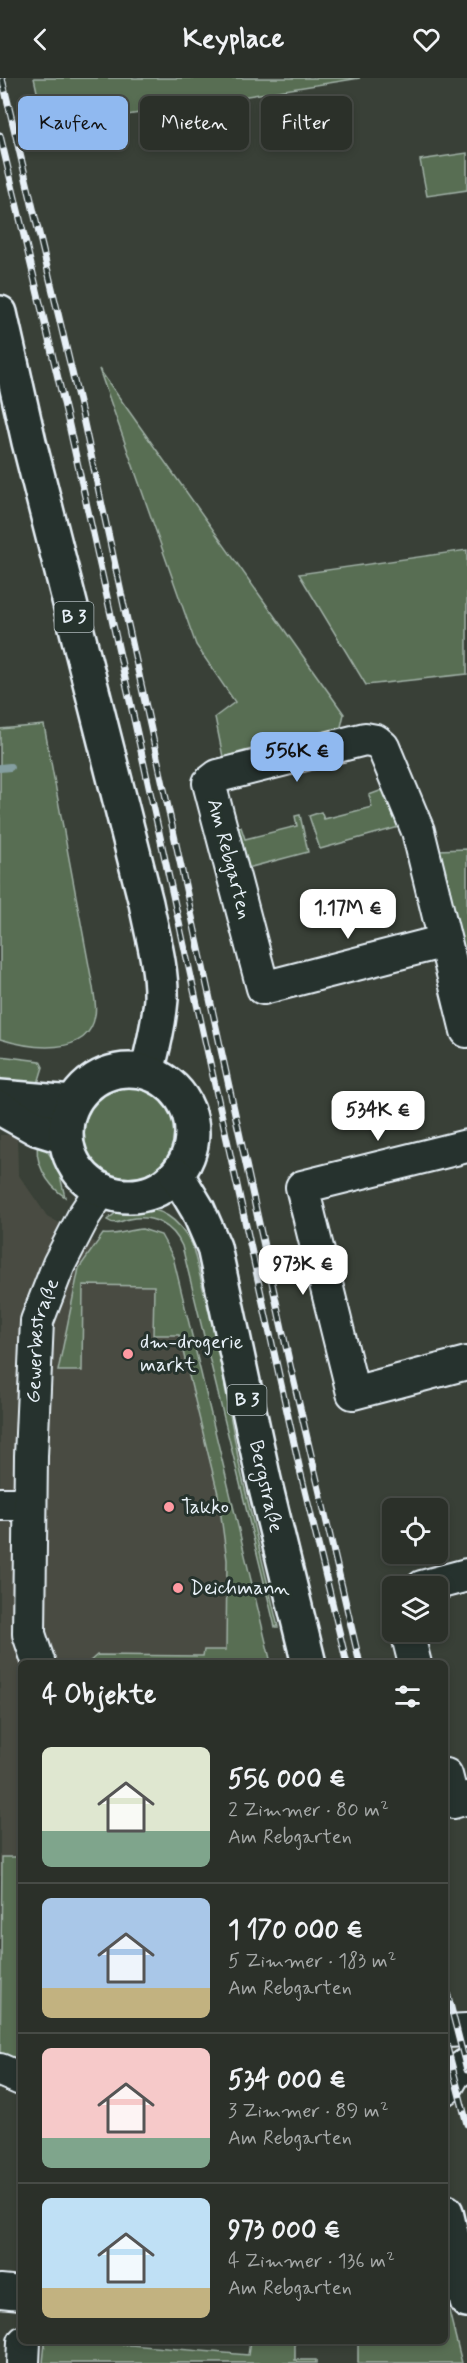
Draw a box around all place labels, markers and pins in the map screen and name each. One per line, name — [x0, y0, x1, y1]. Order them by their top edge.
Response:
pin: 556K € — [248, 732, 346, 783]
pin: 1.17M € — [293, 889, 403, 940]
pin: 534K € — [329, 1091, 427, 1142]
pin: 973K € — [254, 1245, 352, 1296]
place label: dm-drogerie markt — [140, 1329, 243, 1379]
marker: dm-drogerie markt — [121, 1347, 135, 1361]
place label: Takko — [181, 1494, 229, 1521]
marker: Takko — [162, 1500, 176, 1514]
place label: Deichmann — [190, 1575, 290, 1602]
marker: Deichmann — [171, 1581, 185, 1595]

